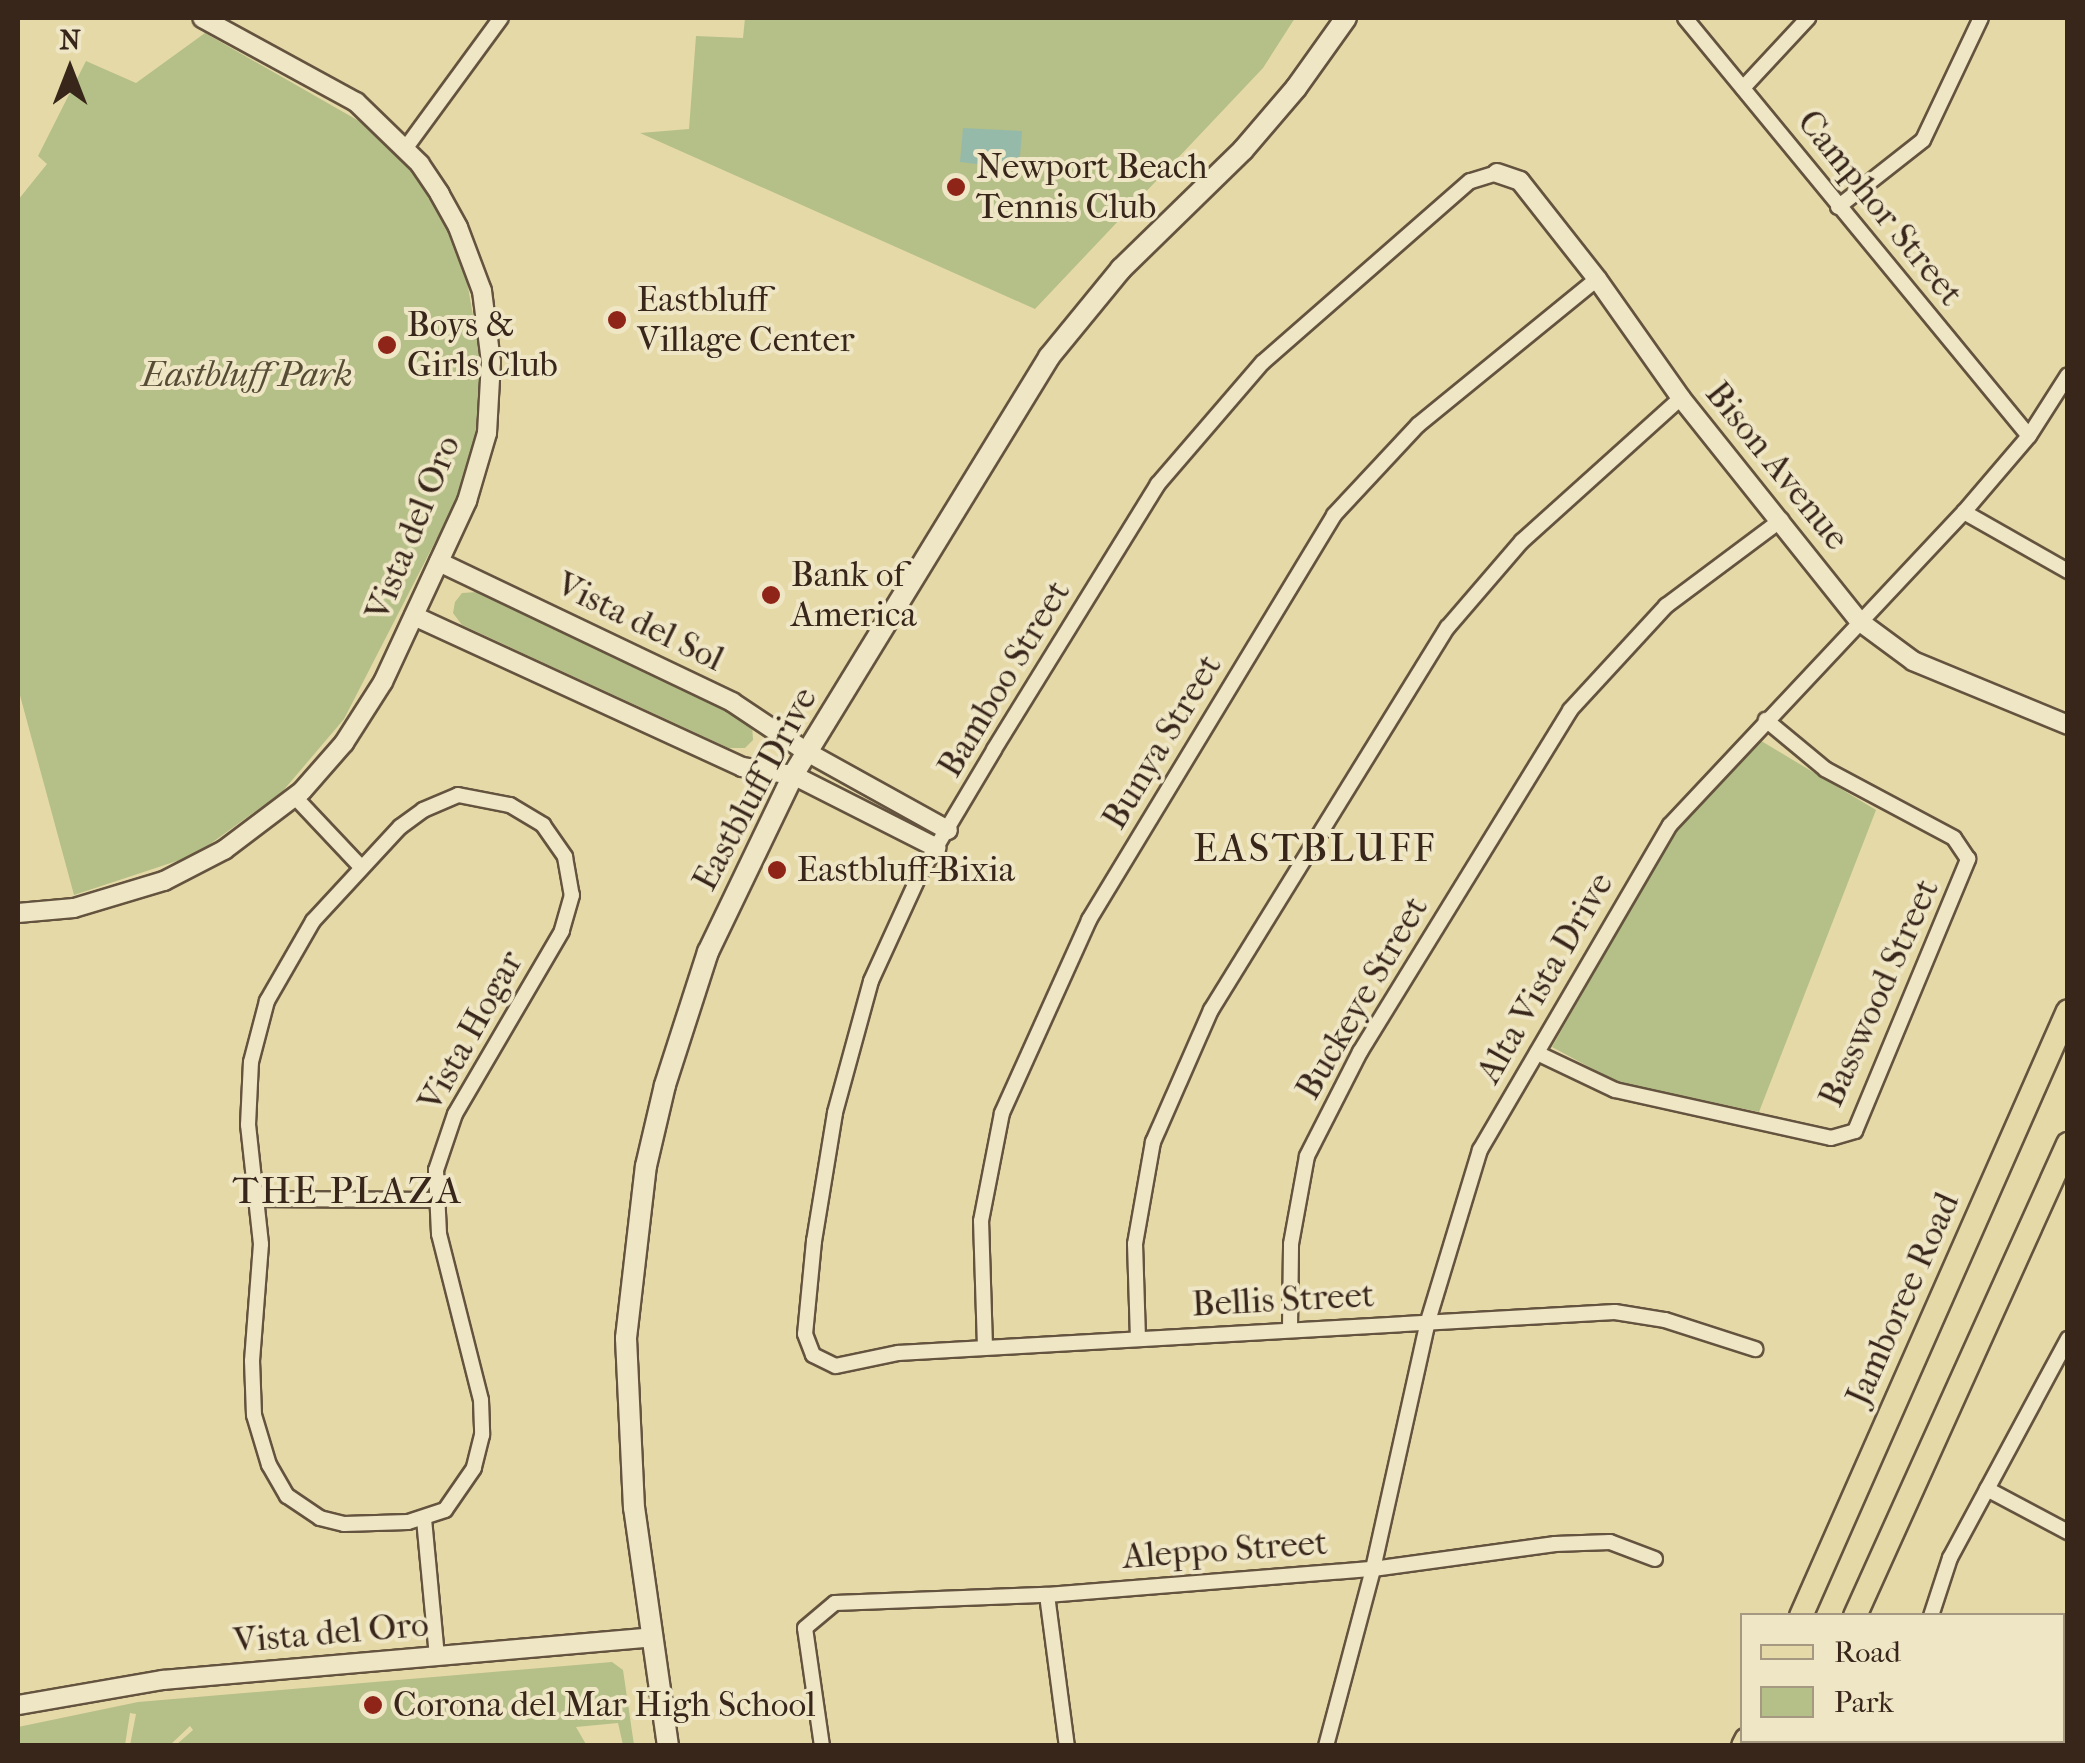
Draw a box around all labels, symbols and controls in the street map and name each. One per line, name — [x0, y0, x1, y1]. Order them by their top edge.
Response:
north arrow — [20, 20, 120, 120]
text: N — [59, 23, 81, 56]
street label: Camphor Street — [1788, 102, 1972, 314]
place label: Newport Beach Tennis Club — [976, 146, 1208, 228]
marker: Newport Beach Tennis Club — [945, 176, 967, 198]
place label: Eastbluff Village Center — [637, 279, 855, 361]
place label: Boys & Girls Club — [407, 304, 558, 386]
marker: Eastbluff Village Center — [606, 309, 628, 331]
marker: Boys & Girls Club — [376, 334, 398, 356]
park label: Eastbluff Park — [141, 354, 353, 396]
street label: Bison Avenue — [1696, 373, 1858, 559]
street label: Vista del Oro — [357, 429, 469, 627]
place label: Bank of America — [791, 554, 917, 636]
street label: Vista del Sol — [550, 564, 730, 680]
street label: Bamboo Street — [929, 573, 1079, 785]
marker: Bank of America — [760, 584, 782, 606]
street label: Bunya Street — [1094, 647, 1230, 837]
street label: Eastbluff Drive — [684, 680, 826, 898]
district label: EASTBLUFF — [1193, 824, 1437, 872]
place label: Eastbluff-Bixia — [797, 849, 1015, 891]
marker: Eastbluff-Bixia — [766, 859, 788, 881]
street label: Alta Vista Drive — [1468, 865, 1622, 1091]
street label: Basswood Street — [1810, 873, 1948, 1113]
street label: Buckeye Street — [1287, 889, 1437, 1107]
street label: Vista Hogar — [410, 943, 532, 1119]
district label: THE PLAZA — [233, 1168, 463, 1214]
street label: Jamboree Road — [1837, 1186, 1969, 1412]
street label: Bellis Street — [1191, 1274, 1375, 1326]
street label: Aleppo Street — [1121, 1522, 1329, 1578]
street label: Vista del Oro — [232, 1604, 430, 1662]
legend — [1740, 1613, 2065, 1743]
text: Road — [1834, 1635, 1901, 1670]
place label: Corona del Mar High School — [393, 1684, 816, 1726]
text: Park — [1834, 1685, 1894, 1720]
marker: Corona del Mar High School — [362, 1694, 384, 1716]

